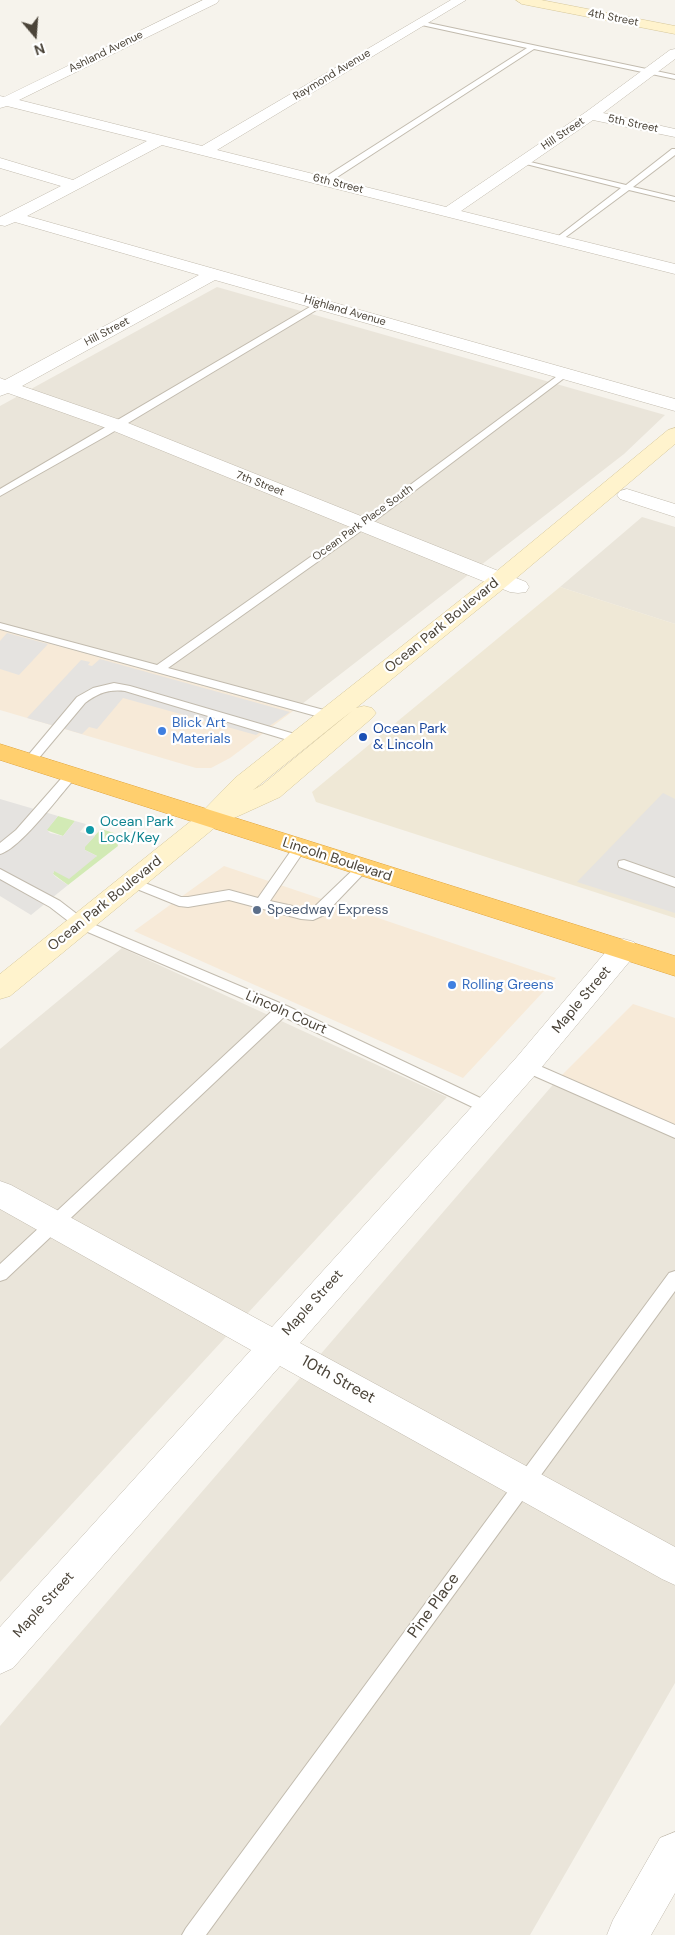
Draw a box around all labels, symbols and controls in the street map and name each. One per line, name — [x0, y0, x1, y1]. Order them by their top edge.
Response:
street label: 4th Street — [587, 7, 639, 29]
north arrow — [10, 10, 60, 60]
street label: Ashland Avenue — [67, 28, 145, 76]
text: N — [32, 39, 47, 59]
street label: Raymond Avenue — [291, 47, 373, 103]
street label: 5th Street — [606, 112, 660, 136]
street label: Hill Street — [539, 115, 587, 153]
street label: 6th Street — [311, 171, 365, 197]
street label: Highland Avenue — [303, 293, 387, 329]
street label: Hill Street — [82, 315, 132, 349]
street label: 7th Street — [234, 469, 286, 499]
street label: Ocean Park Place South — [310, 482, 416, 564]
street label: Ocean Park Boulevard — [382, 575, 502, 677]
place label: Blick Art Materials — [172, 715, 231, 748]
place label: Ocean Park & Lincoln — [373, 721, 447, 754]
marker: Blick Art Materials — [156, 725, 168, 737]
marker: Ocean Park & Lincoln — [357, 731, 369, 743]
place label: Ocean Park Lock/Key — [100, 814, 174, 846]
marker: Ocean Park Lock/Key — [84, 824, 96, 836]
street label: Lincoln Boulevard — [280, 834, 394, 886]
street label: Ocean Park Boulevard — [45, 853, 165, 955]
place label: Speedway Express — [267, 902, 388, 918]
marker: Speedway Express — [251, 904, 263, 916]
street label: Maple Street — [549, 963, 615, 1037]
place label: Rolling Greens — [462, 977, 554, 993]
marker: Rolling Greens — [446, 979, 458, 991]
street label: Lincoln Court — [243, 988, 329, 1038]
street label: Maple Street — [279, 1267, 347, 1339]
street label: 10th Street — [298, 1352, 378, 1408]
street label: Maple Street — [10, 1569, 78, 1641]
street label: Pine Place — [404, 1570, 464, 1642]

